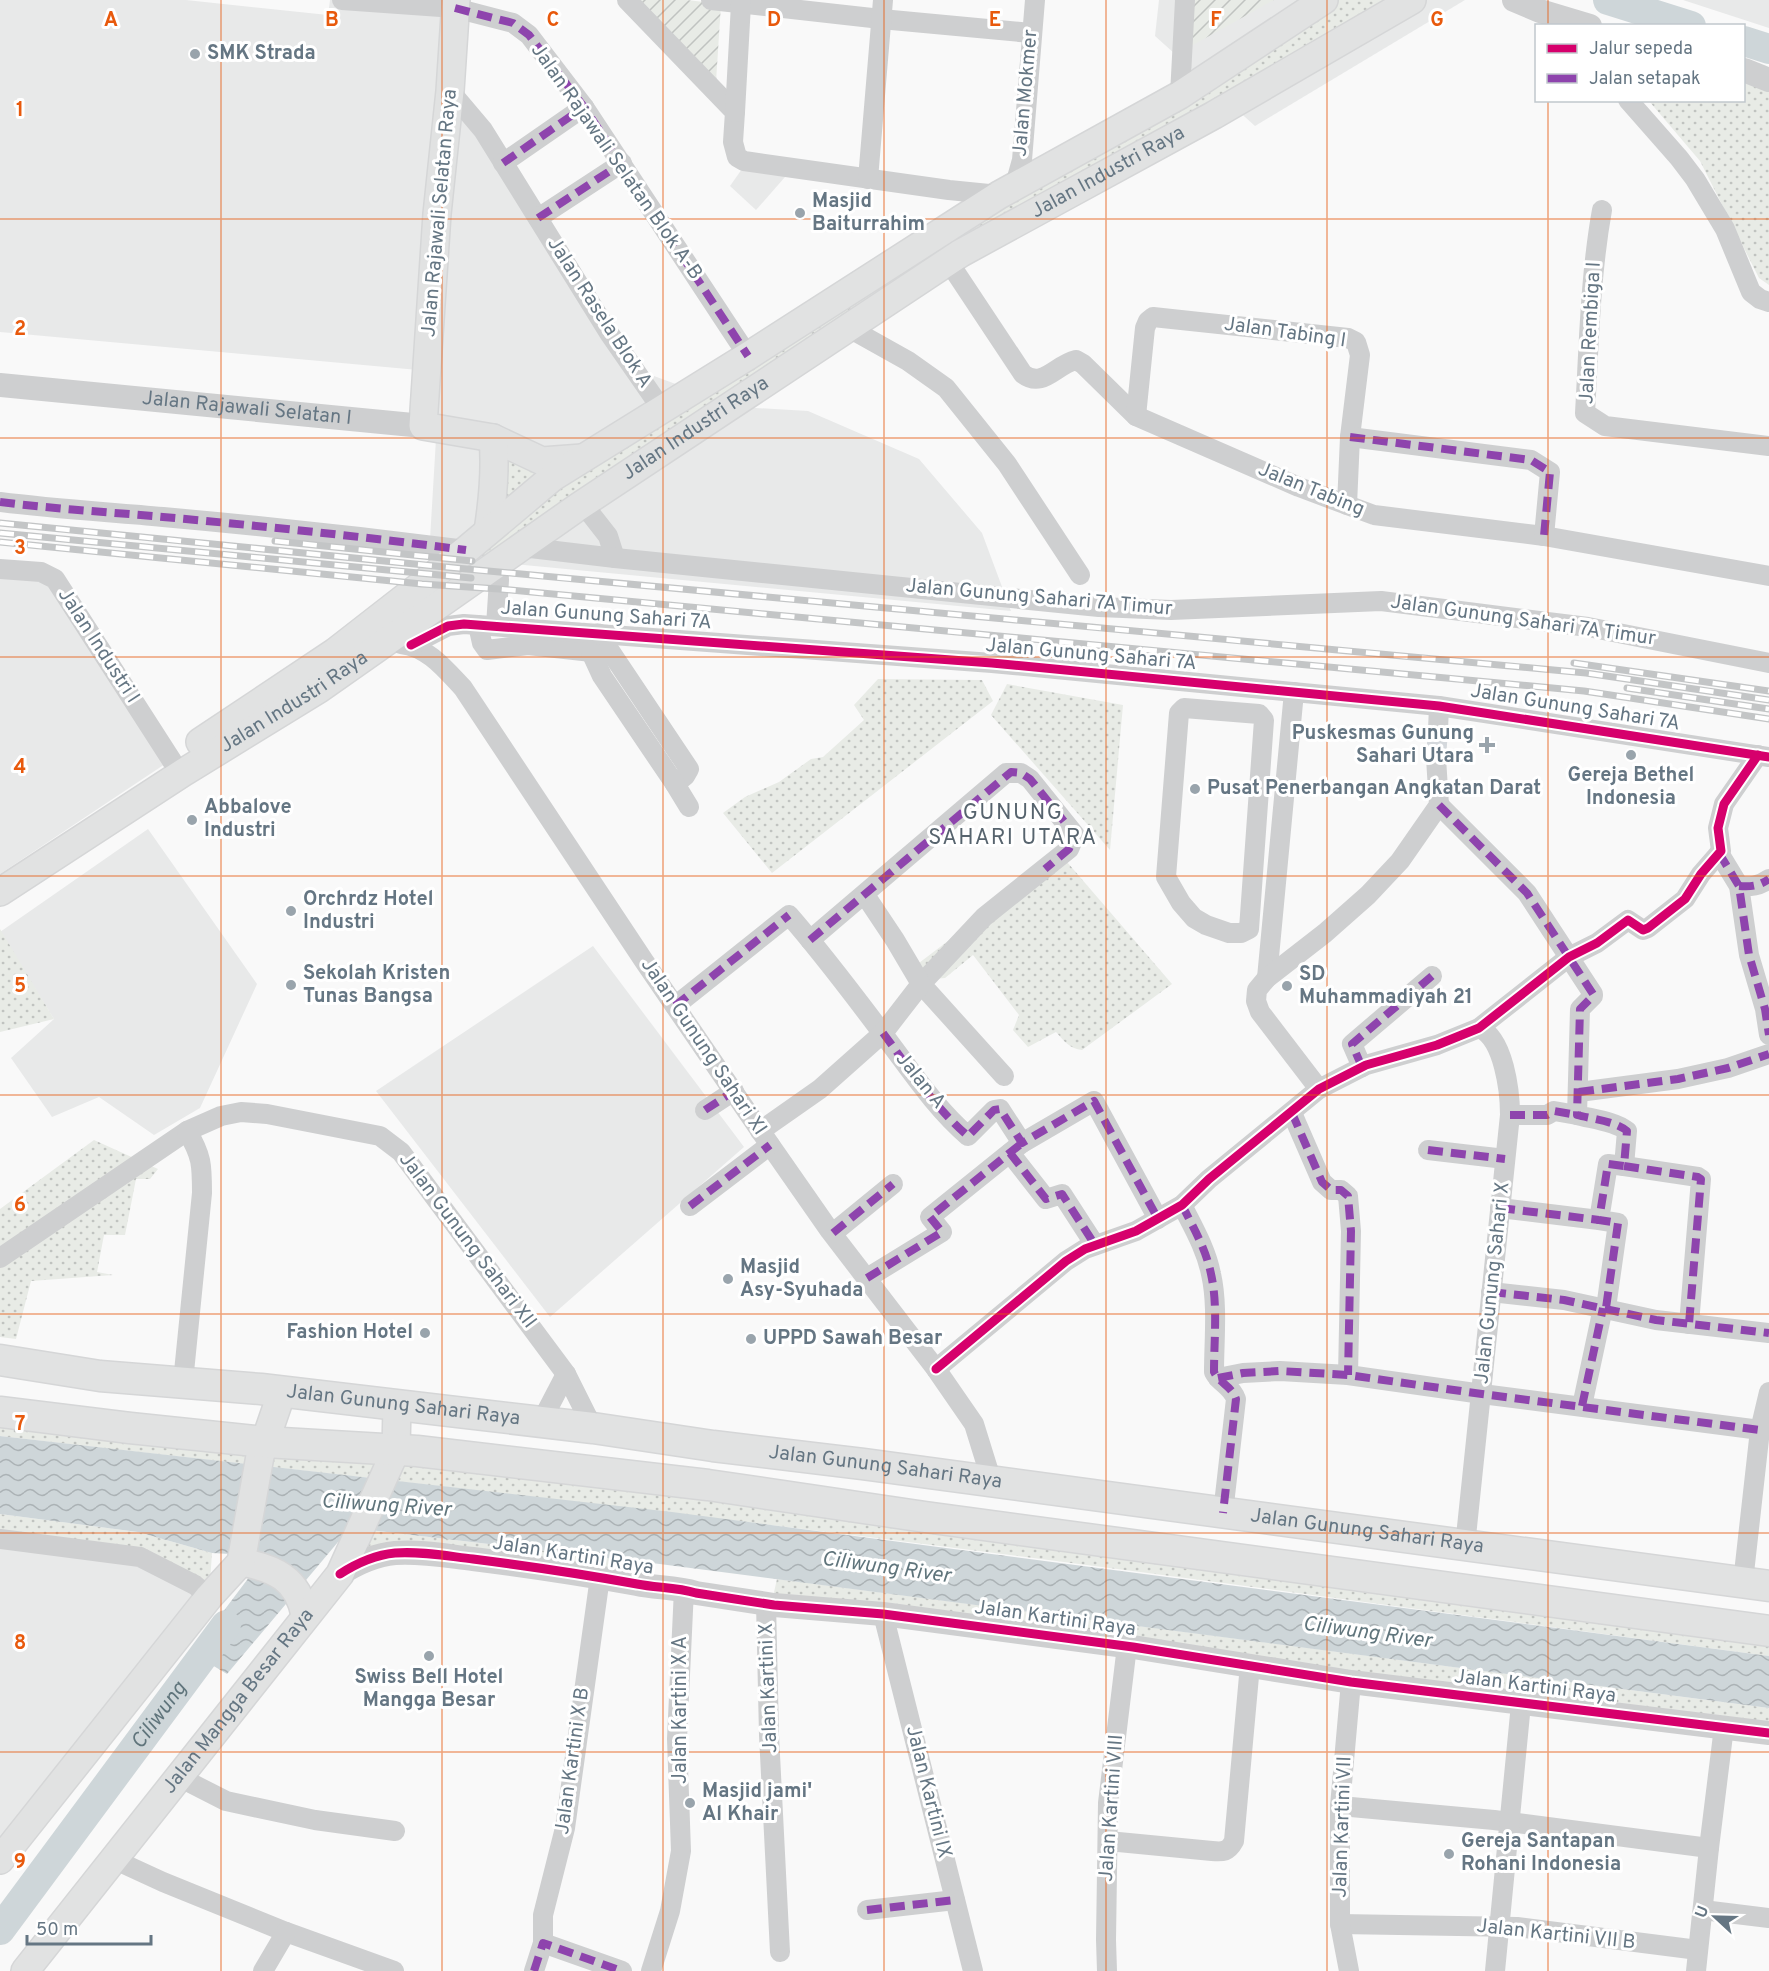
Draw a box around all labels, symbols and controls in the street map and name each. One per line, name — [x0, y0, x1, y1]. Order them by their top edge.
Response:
text: A — [104, 8, 118, 34]
text: B — [325, 8, 339, 34]
text: C — [547, 8, 559, 34]
text: D — [767, 8, 781, 34]
text: E — [989, 8, 1001, 34]
text: F — [1210, 8, 1222, 34]
text: G — [1430, 8, 1444, 34]
legend — [1535, 24, 1745, 102]
street label: Jalan Mokmer — [1007, 28, 1045, 158]
text: Jalur sepeda — [1589, 38, 1693, 61]
street label: Jalan Rajawali Selatan Blok A-B — [524, 39, 708, 285]
place label: SMK Strada — [207, 41, 316, 67]
marker: SMK Strada — [188, 47, 202, 61]
text: Jalan setapak — [1589, 68, 1701, 91]
street label: Jalan Rajawali Selatan Raya — [416, 88, 464, 338]
text: 1 — [16, 98, 24, 124]
street label: Jalan Industri Raya — [1027, 120, 1190, 225]
place label: Masjid Baiturrahim — [812, 189, 925, 238]
marker: Masjid Baiturrahim — [793, 206, 807, 220]
street label: Jalan Rasela Blok A — [540, 233, 658, 393]
street label: Jalan Rembiga I — [1574, 261, 1608, 405]
street label: Jalan Tabing I — [1222, 312, 1348, 354]
text: 2 — [14, 317, 26, 343]
street label: Jalan Industri Raya — [617, 371, 774, 487]
street label: Jalan Rajawali Selatan I — [141, 386, 353, 432]
street label: Jalan Tabing — [1254, 457, 1368, 523]
text: 3 — [14, 536, 26, 562]
street label: Jalan Gunung Sahari 7A Timur — [905, 573, 1174, 623]
street label: Jalan Industri I — [51, 583, 145, 709]
street label: Jalan Gunung Sahari 7A Timur — [1389, 589, 1658, 653]
street label: Jalan Gunung Sahari 7A — [499, 596, 713, 636]
street label: Jalan Gunung Sahari 7A — [984, 633, 1198, 677]
street label: Jalan Industri Raya — [215, 645, 373, 760]
street label: Jalan Gunung Sahari 7A — [1468, 679, 1682, 737]
place label: Puskesmas Gunung Sahari Utara — [1292, 721, 1474, 770]
marker: Puskesmas Gunung Sahari Utara — [1478, 736, 1496, 754]
marker: Gereja Bethel Indonesia — [1624, 748, 1638, 762]
text: 4 — [14, 755, 26, 781]
place label: Gereja Bethel Indonesia — [1568, 763, 1694, 812]
place label: Pusat Penerbangan Angkatan Darat — [1207, 776, 1541, 802]
marker: Pusat Penerbangan Angkatan Darat — [1188, 782, 1202, 796]
place label: Abbalove Industri — [204, 795, 292, 844]
district label: GUNUNG SAHARI UTARA — [928, 800, 1098, 852]
marker: Abbalove Industri — [185, 813, 199, 827]
place label: Orchrdz Hotel Industri — [303, 887, 434, 936]
marker: Orchrdz Hotel Industri — [284, 904, 298, 918]
street label: Jalan Gunung Sahari XI — [634, 953, 772, 1141]
place label: Sekolah Kristen Tunas Bangsa — [303, 961, 450, 1010]
place label: SD Muhammadiyah 21 — [1299, 962, 1473, 1011]
text: 5 — [14, 974, 26, 1000]
marker: Sekolah Kristen Tunas Bangsa — [284, 978, 298, 992]
marker: SD Muhammadiyah 21 — [1280, 979, 1294, 993]
street label: Jalan A — [889, 1047, 951, 1115]
street label: Jalan Gunung Sahari XII — [392, 1148, 542, 1334]
street label: Jalan Gunung Sahari X — [1469, 1181, 1517, 1385]
text: 6 — [14, 1193, 26, 1219]
place label: Masjid Asy-Syuhada — [740, 1255, 863, 1304]
marker: Masjid Asy-Syuhada — [721, 1272, 735, 1286]
place label: Fashion Hotel — [286, 1320, 413, 1346]
marker: Fashion Hotel — [418, 1326, 432, 1340]
place label: UPPD Sawah Besar — [763, 1326, 943, 1352]
marker: UPPD Sawah Besar — [744, 1332, 758, 1346]
street label: Jalan Gunung Sahari Raya — [285, 1379, 522, 1432]
text: 7 — [15, 1412, 25, 1438]
street label: Jalan Gunung Sahari Raya — [767, 1440, 1004, 1496]
water label: Ciliwung River — [320, 1488, 454, 1524]
street label: Jalan Gunung Sahari Raya — [1249, 1503, 1485, 1560]
street label: Jalan Kartini Raya — [491, 1530, 655, 1582]
water label: Ciliwung River — [820, 1546, 954, 1591]
street label: Jalan Kartini Raya — [973, 1595, 1137, 1643]
street label: Jalan Mangga Besar Raya — [157, 1603, 320, 1800]
water label: Ciliwung River — [1301, 1611, 1435, 1656]
street label: Jalan Kartini X — [754, 1622, 784, 1754]
text: 8 — [14, 1631, 26, 1657]
street label: Jalan Kartini X A — [668, 1636, 694, 1784]
marker: Swiss Bell Hotel Mangga Besar — [422, 1649, 436, 1663]
street label: Jalan Kartini Raya — [1453, 1664, 1617, 1710]
place label: Swiss Bell Hotel Mangga Besar — [355, 1665, 503, 1714]
water label: Ciliwung — [125, 1676, 193, 1755]
street label: Jalan Kartini X B — [550, 1686, 596, 1836]
street label: Jalan Kartini IX — [899, 1723, 957, 1861]
street label: Jalan Kartini VIII — [1094, 1734, 1130, 1882]
street label: Jalan Kartini VII — [1328, 1756, 1358, 1898]
place label: Masjid jami' Al Khair — [702, 1779, 812, 1828]
marker: Masjid jami' Al Khair — [683, 1796, 697, 1810]
place label: Gereja Santapan Rohani Indonesia — [1461, 1829, 1621, 1878]
marker: Gereja Santapan Rohani Indonesia — [1442, 1847, 1456, 1861]
text: 9 — [14, 1850, 26, 1876]
north arrow — [1685, 1887, 1745, 1947]
text: U — [1692, 1903, 1714, 1921]
scale bar — [27, 1908, 152, 1946]
street label: Jalan Kartini VII B — [1475, 1914, 1637, 1956]
text: 50 m — [36, 1919, 78, 1942]

